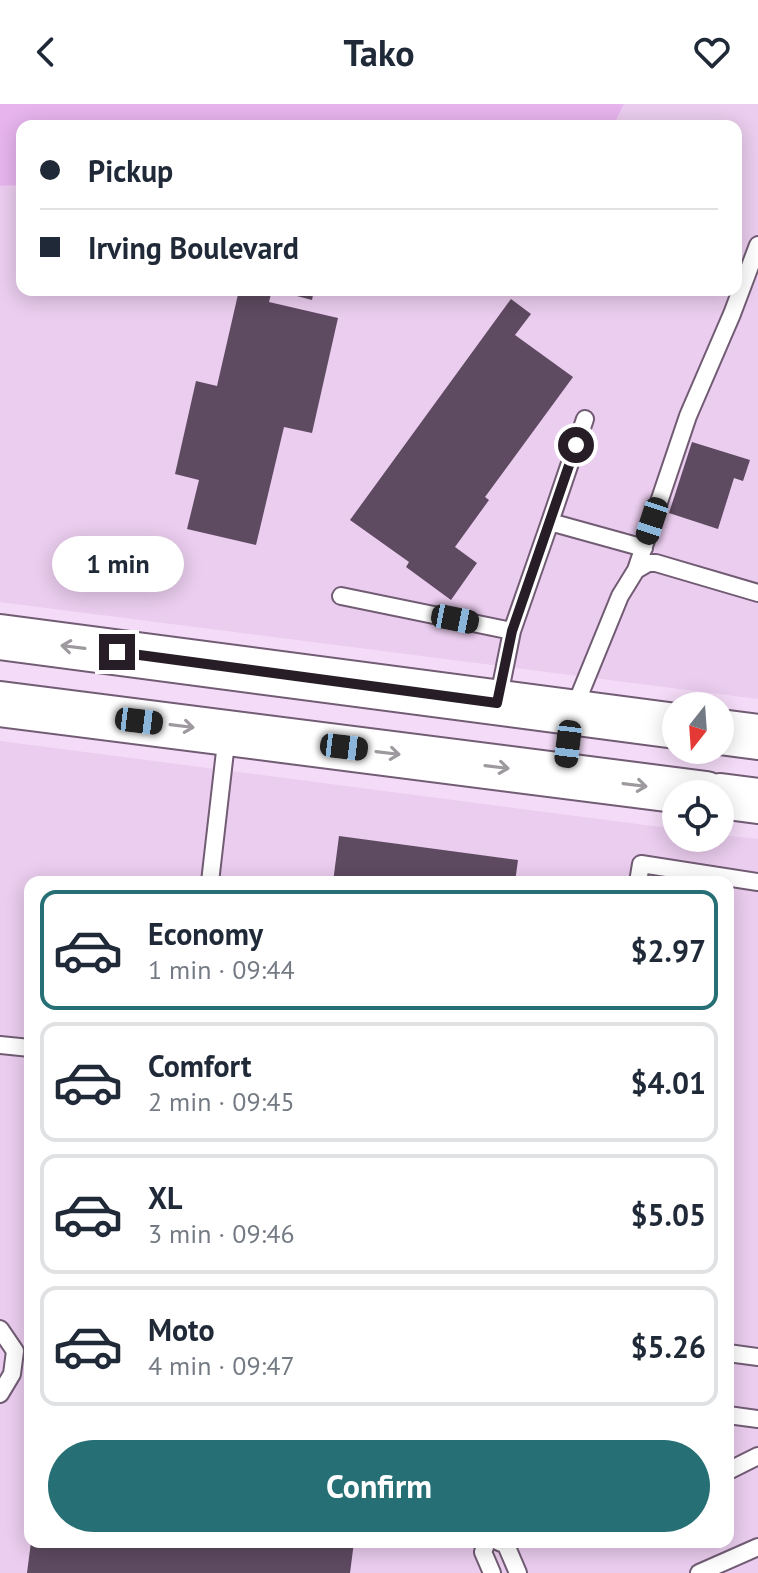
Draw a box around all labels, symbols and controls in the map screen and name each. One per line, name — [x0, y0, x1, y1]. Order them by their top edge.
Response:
text: Tako — [343, 29, 415, 76]
icon: back — [24, 30, 68, 74]
icon: heart — [690, 30, 734, 74]
text: Pickup — [88, 151, 173, 190]
text: Irving Boulevard — [88, 228, 299, 267]
route start — [558, 427, 594, 463]
car — [633, 494, 671, 548]
callout: 1 min — [51, 536, 183, 592]
text: 1 min — [86, 547, 150, 580]
car — [429, 603, 481, 635]
route end — [99, 634, 135, 670]
one-way arrow — [60, 639, 87, 654]
north arrow — [662, 692, 734, 764]
map controls — [662, 692, 734, 852]
car — [114, 706, 164, 736]
one-way arrow — [168, 719, 195, 734]
car — [553, 719, 583, 769]
car — [319, 732, 369, 762]
one-way arrow — [375, 746, 400, 761]
one-way arrow — [484, 760, 509, 775]
one-way arrow — [622, 778, 647, 793]
button: locate — [662, 780, 734, 852]
icon: car — [52, 914, 124, 986]
text: Economy — [148, 914, 263, 953]
text: $2.97 — [631, 931, 706, 970]
text: 1 min · 09:44 — [148, 953, 295, 986]
icon: car — [52, 1046, 124, 1118]
text: Comfort — [148, 1046, 251, 1085]
text: $4.01 — [631, 1063, 706, 1102]
text: 2 min · 09:45 — [148, 1085, 295, 1118]
icon: car — [52, 1178, 124, 1250]
text: XL — [148, 1178, 182, 1217]
text: $5.05 — [631, 1195, 706, 1234]
text: 3 min · 09:46 — [148, 1217, 295, 1250]
icon: car — [52, 1310, 124, 1382]
text: Moto — [148, 1310, 215, 1349]
text: $5.26 — [631, 1327, 706, 1366]
text: 4 min · 09:47 — [148, 1349, 295, 1382]
button: Confirm — [48, 1440, 710, 1532]

